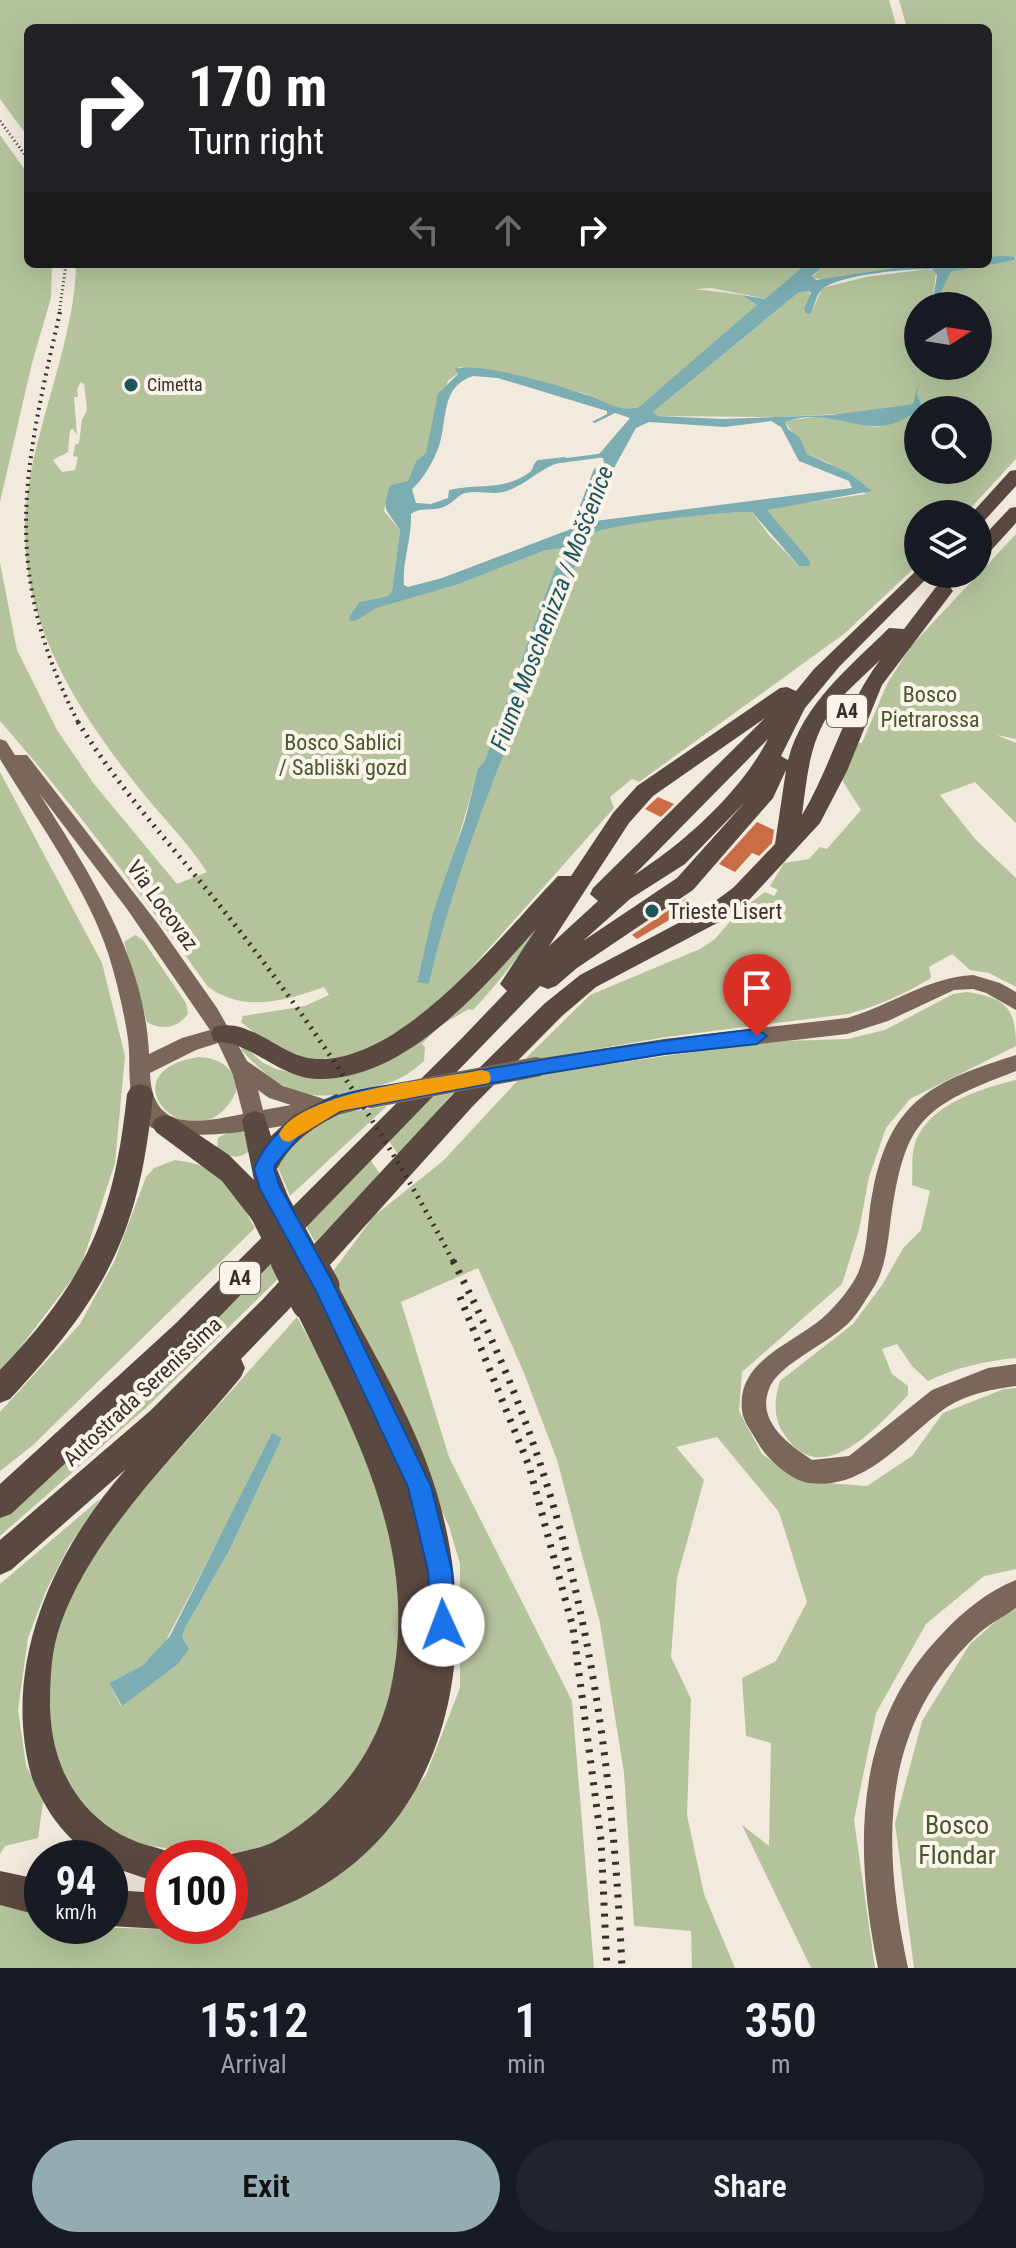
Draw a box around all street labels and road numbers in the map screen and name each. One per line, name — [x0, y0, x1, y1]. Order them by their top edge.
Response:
road number: A4 — [827, 695, 867, 727]
street label: Via Locovaz — [122, 855, 204, 955]
road number: A4 — [220, 1262, 260, 1294]
street label: Autostrada Serenissima — [58, 1312, 227, 1471]

